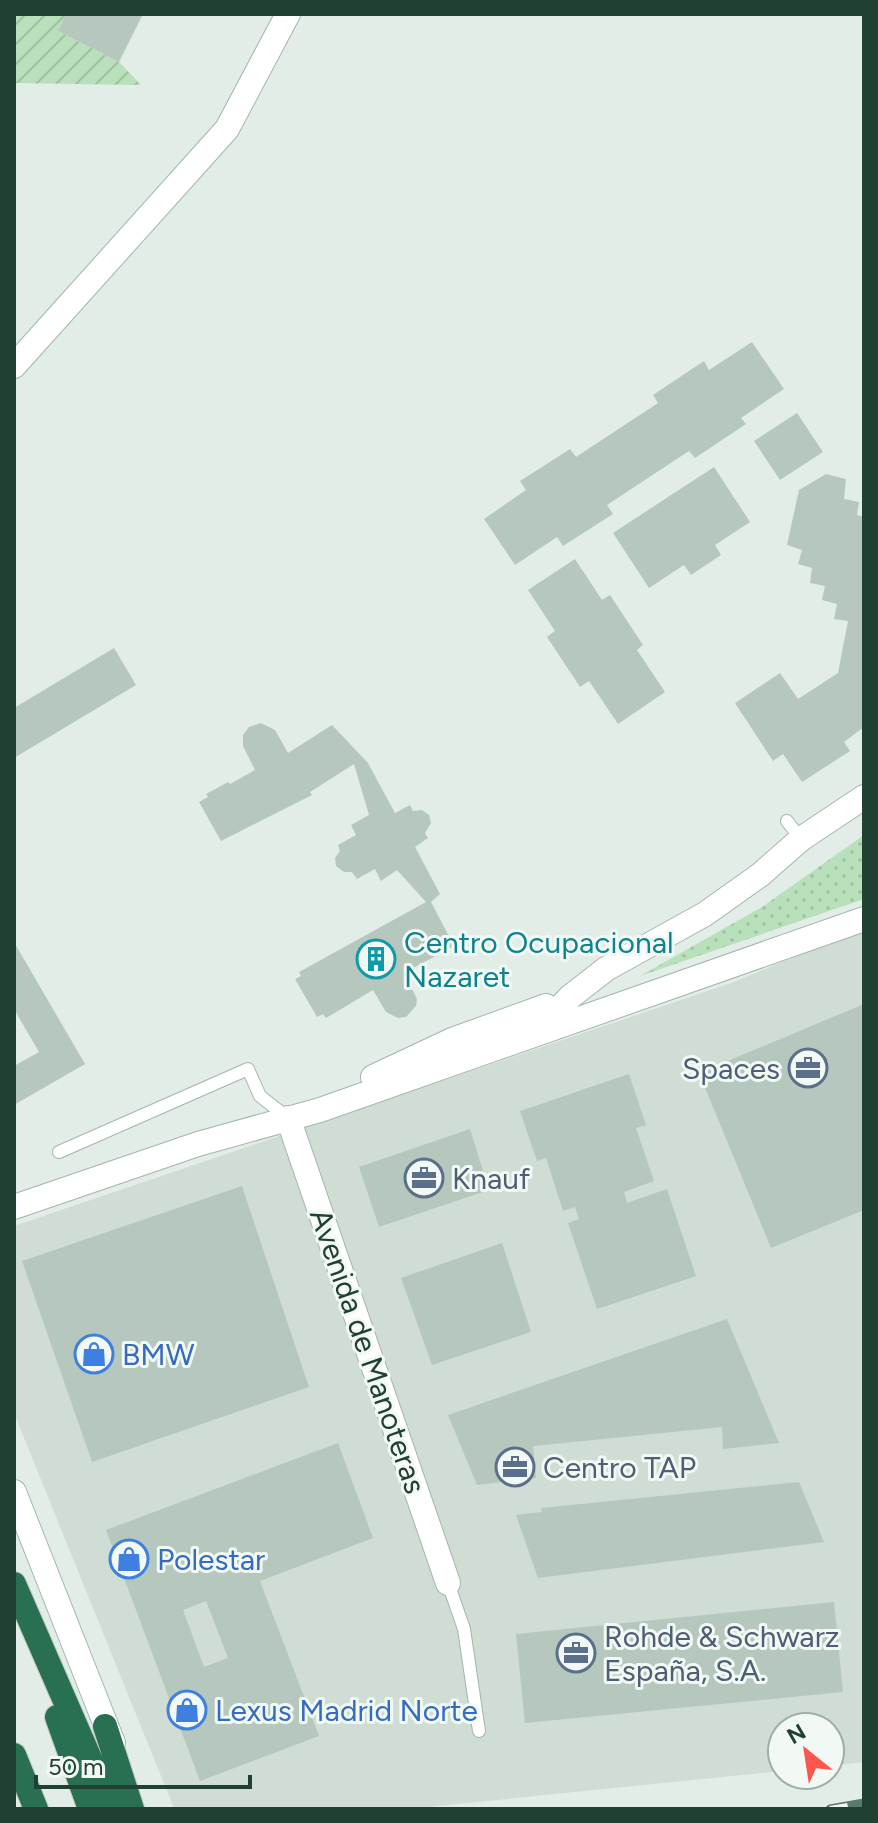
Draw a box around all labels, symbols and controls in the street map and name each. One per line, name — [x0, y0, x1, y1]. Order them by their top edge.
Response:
place label: Centro Ocupacional Nazaret — [404, 924, 674, 995]
building icon: Centro Ocupacional Nazaret — [355, 938, 397, 980]
office icon: Spaces — [787, 1047, 829, 1089]
place label: Spaces — [682, 1050, 780, 1087]
office icon: Knauf — [403, 1157, 445, 1199]
place label: Knauf — [452, 1160, 530, 1197]
street label: Avenida de Manoteras — [302, 1204, 434, 1498]
shop icon: BMW — [73, 1333, 115, 1375]
place label: BMW — [122, 1336, 195, 1373]
office icon: Centro TAP — [494, 1446, 536, 1488]
place label: Centro TAP — [543, 1449, 696, 1486]
shop icon: Polestar — [108, 1538, 150, 1580]
place label: Polestar — [157, 1541, 265, 1578]
place label: Rohde & Schwarz España, S.A. — [604, 1618, 840, 1689]
office icon: Rohde & Schwarz España, S.A. — [555, 1632, 597, 1674]
shop icon: Lexus Madrid Norte — [166, 1689, 208, 1731]
place label: Lexus Madrid Norte — [215, 1692, 478, 1729]
north arrow — [766, 1711, 846, 1791]
text: N — [782, 1718, 810, 1750]
scale bar — [36, 1739, 250, 1789]
text: 50 m — [48, 1752, 104, 1781]

